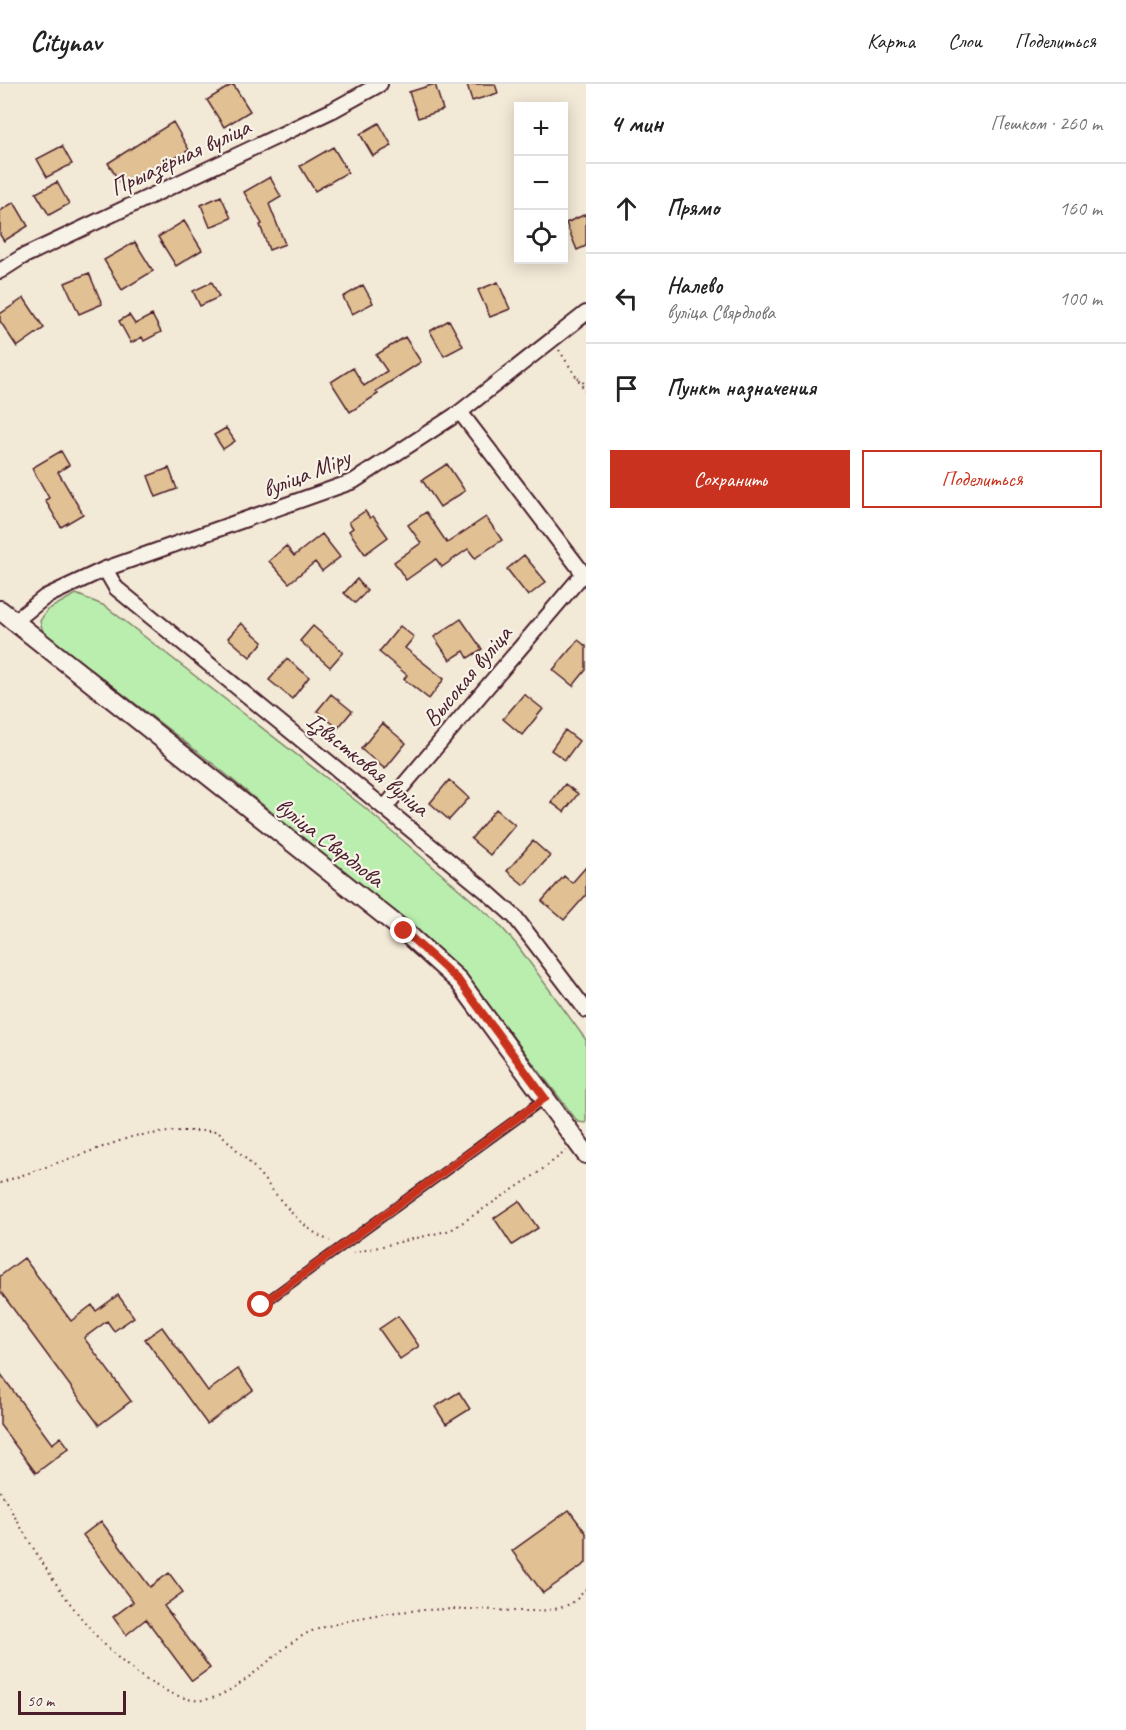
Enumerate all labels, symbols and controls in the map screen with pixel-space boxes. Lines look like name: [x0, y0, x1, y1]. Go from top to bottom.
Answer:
text: Citynav: [30, 24, 101, 59]
text: Карта: [867, 28, 915, 54]
text: Слои: [948, 28, 982, 54]
text: Поделиться: [1015, 28, 1096, 54]
map controls: [514, 102, 568, 264]
button: +: [514, 102, 568, 156]
text: 4 мин: [610, 107, 663, 140]
street label: Прыазёрная вуліца: [105, 111, 257, 204]
text: Пешком · 260 m: [990, 111, 1102, 136]
button: −: [514, 156, 568, 210]
icon: ahead: [610, 192, 643, 225]
text: Прямо: [667, 194, 719, 222]
text: 160 m: [1059, 196, 1102, 221]
button: locate: [514, 210, 568, 264]
text: Налево: [667, 272, 723, 300]
icon: left: [610, 282, 643, 315]
text: 100 m: [1059, 286, 1102, 311]
text: вуліца Свярдлова: [667, 300, 775, 325]
icon: arrive: [610, 372, 643, 405]
text: Пункт назначения: [667, 374, 816, 402]
street label: вуліца Міру: [258, 441, 356, 504]
button: Сохранить: [610, 450, 850, 508]
button: Поделиться: [862, 450, 1102, 508]
street label: Высокая вуліца: [416, 618, 519, 733]
street label: Ізвястковая вуліца: [300, 705, 437, 824]
street label: вуліца Свярдлова: [270, 790, 392, 895]
route end: [390, 917, 416, 943]
route start: [247, 1291, 273, 1317]
scale bar: [18, 1688, 126, 1716]
text: 50 m: [27, 1691, 54, 1711]

